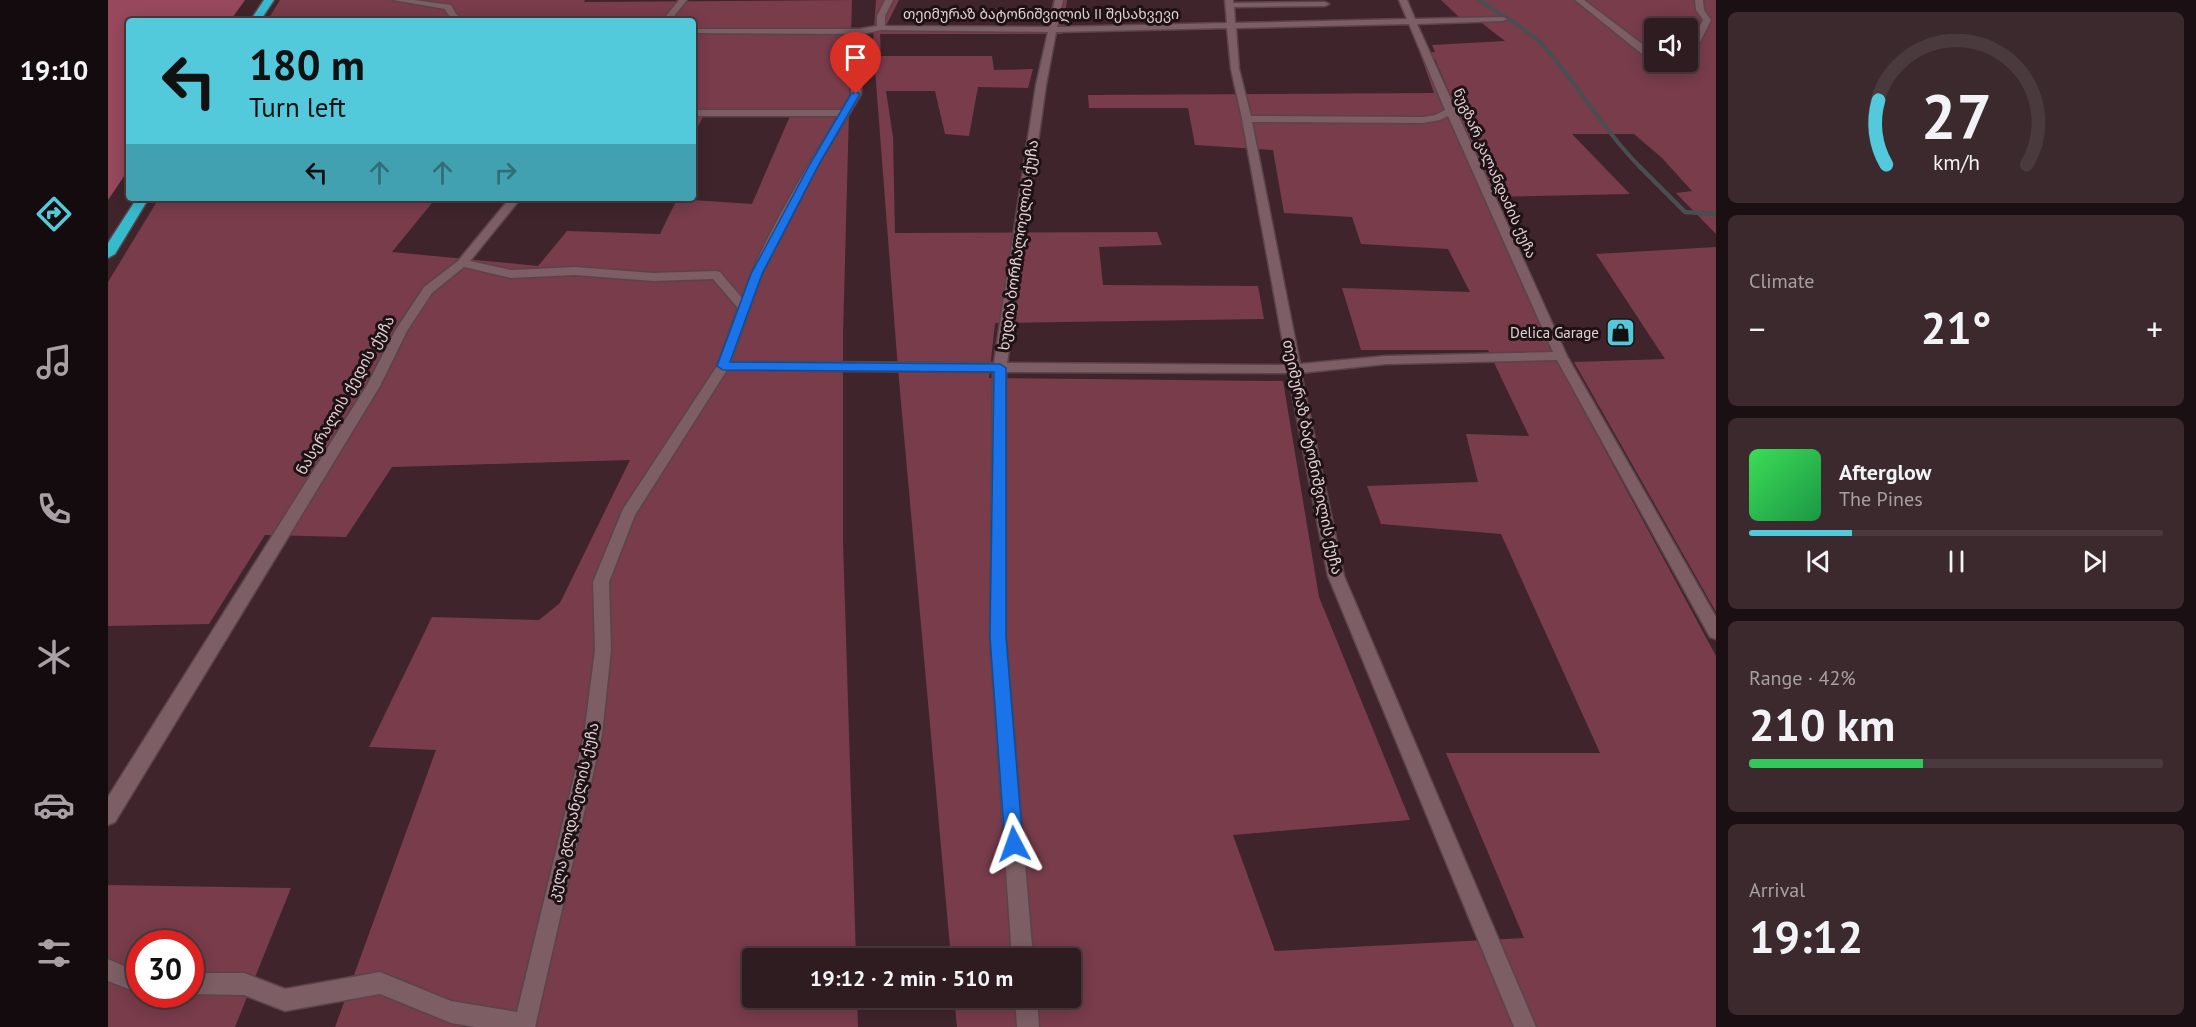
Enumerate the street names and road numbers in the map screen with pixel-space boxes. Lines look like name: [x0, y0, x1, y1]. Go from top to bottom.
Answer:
street label: თეიმურაზ ბატონიშვილის II შესახვევი: [903, 5, 1179, 23]
street label: ნუგზარ კალანდაძის ქუჩა: [1449, 85, 1541, 261]
street label: ხუდია ბორჩალოელის ქუჩა: [994, 138, 1042, 352]
street label: ნასერალის ქედის ქუჩა: [292, 312, 398, 478]
street label: თეიმურაზ ბატონიშვილის ქუჩა: [1279, 338, 1347, 576]
street label: კულა გლდანელის ქუჩა: [543, 721, 603, 903]

